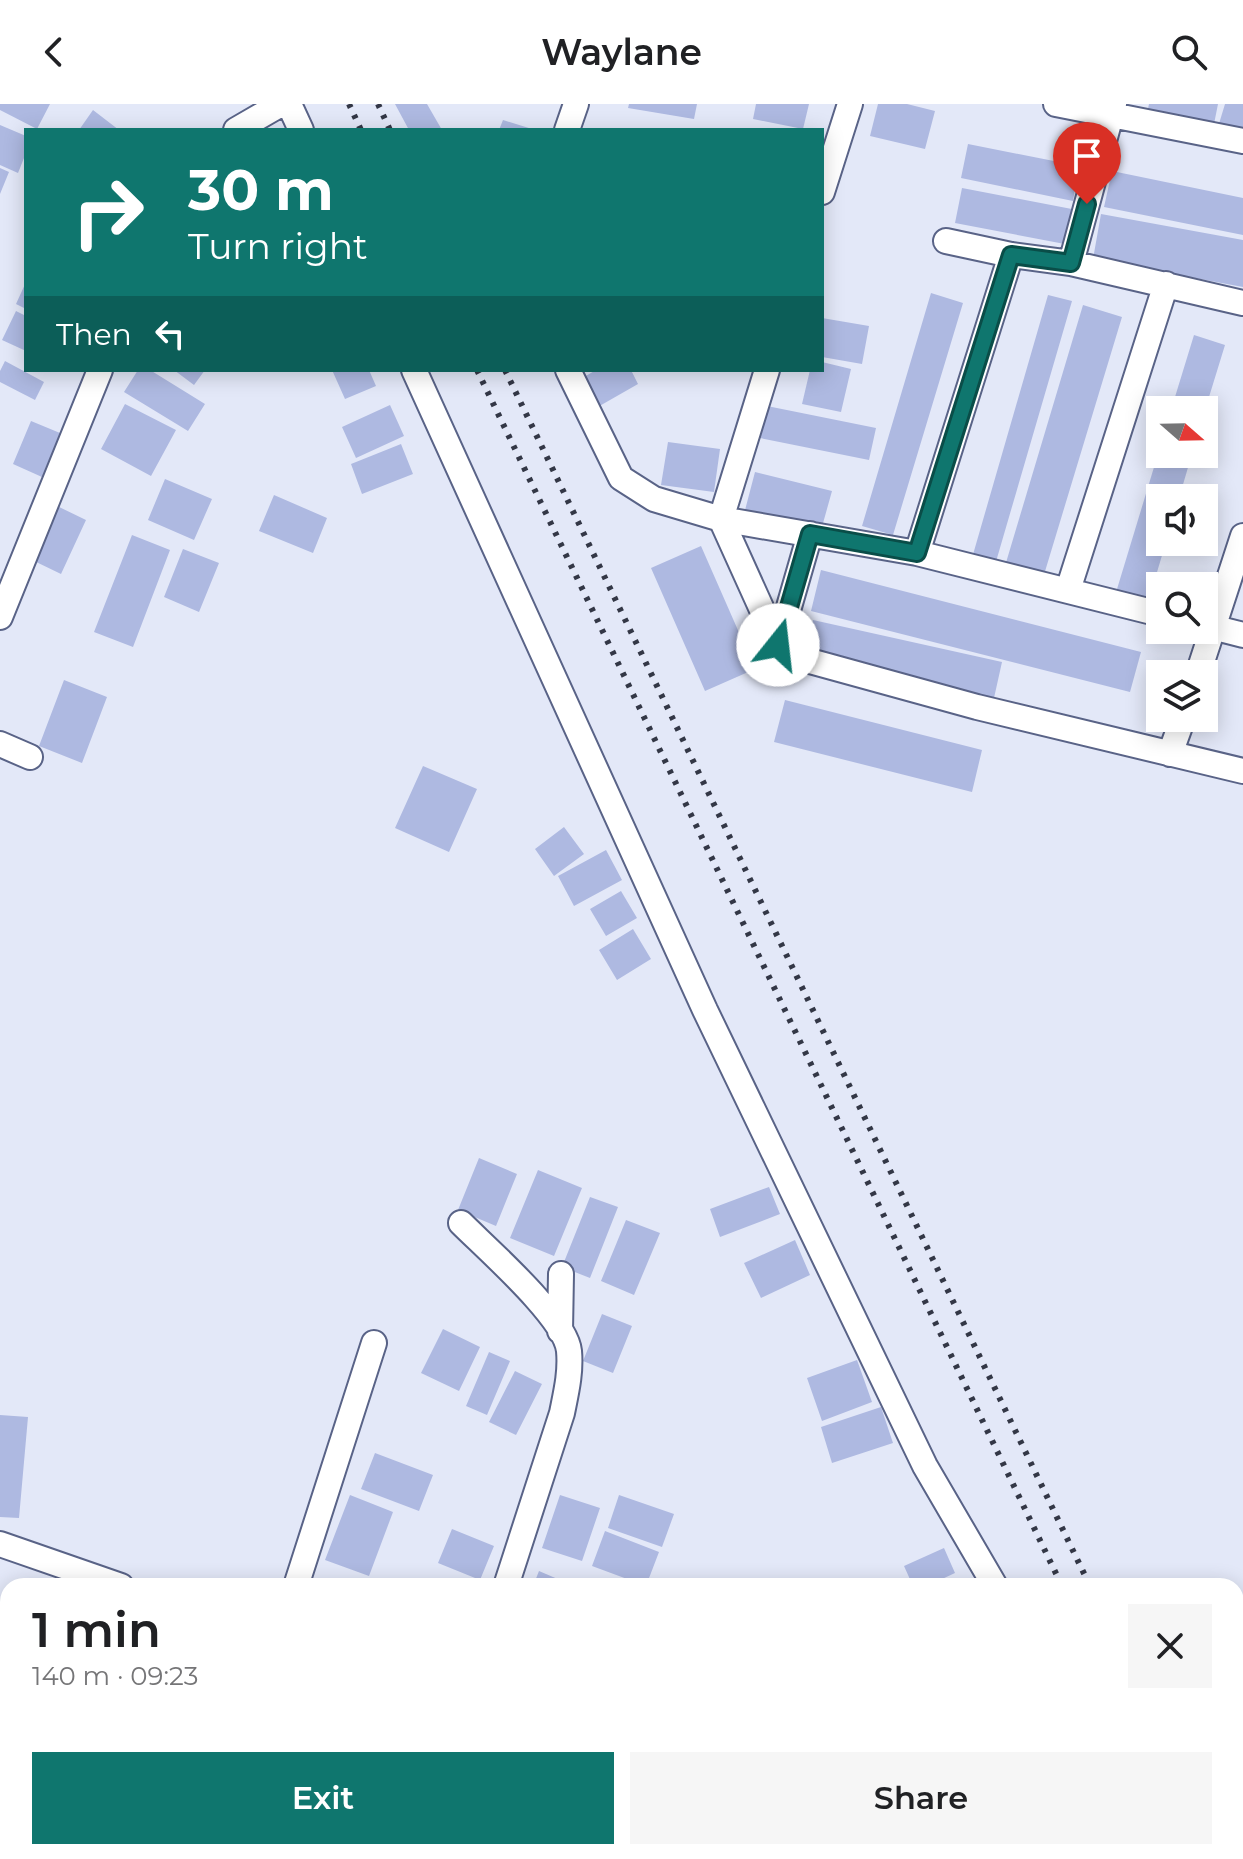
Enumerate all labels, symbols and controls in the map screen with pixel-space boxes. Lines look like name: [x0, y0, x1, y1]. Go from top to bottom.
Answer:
icon: back: [32, 30, 76, 74]
text: Waylane: [541, 30, 702, 74]
icon: search: [1167, 30, 1211, 74]
pin: [1053, 122, 1121, 204]
icon: arrive: [1065, 134, 1109, 178]
text: 30 m: [188, 156, 334, 224]
icon: right: [56, 160, 160, 264]
text: Turn right: [188, 224, 368, 268]
icon: left: [148, 312, 192, 356]
text: Then: [56, 316, 132, 353]
north arrow: [1146, 396, 1218, 468]
map controls: [1146, 396, 1218, 732]
button: sound: [1146, 484, 1218, 556]
button: search: [1146, 572, 1218, 644]
position arrow: [736, 603, 820, 687]
button: layers: [1146, 660, 1218, 732]
text: 1 min: [32, 1601, 161, 1659]
button: close: [1128, 1604, 1212, 1688]
text: 140 m · 09:23: [32, 1660, 198, 1692]
button: Exit: [32, 1752, 614, 1844]
button: Share: [630, 1752, 1212, 1844]

